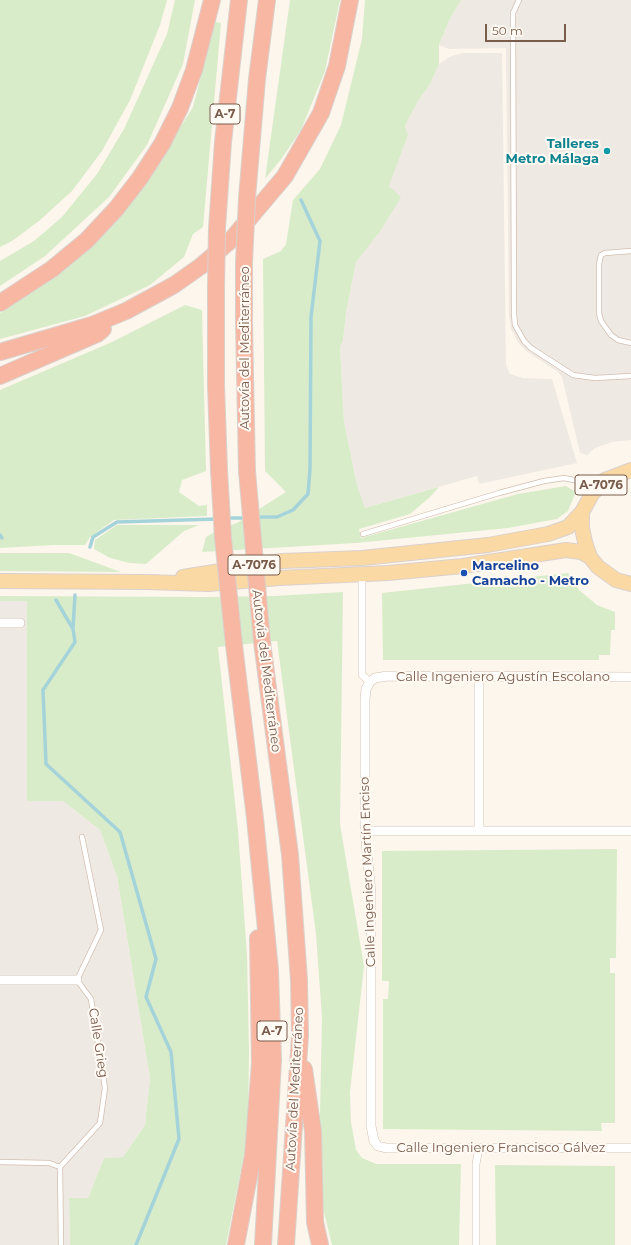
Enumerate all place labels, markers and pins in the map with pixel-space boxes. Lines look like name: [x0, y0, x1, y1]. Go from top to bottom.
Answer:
place label: Talleres Metro Málaga: [505, 136, 599, 167]
marker: Talleres Metro Málaga: [602, 146, 612, 156]
place label: Marcelino Camacho - Metro: [472, 558, 589, 589]
marker: Marcelino Camacho - Metro: [459, 568, 469, 578]

